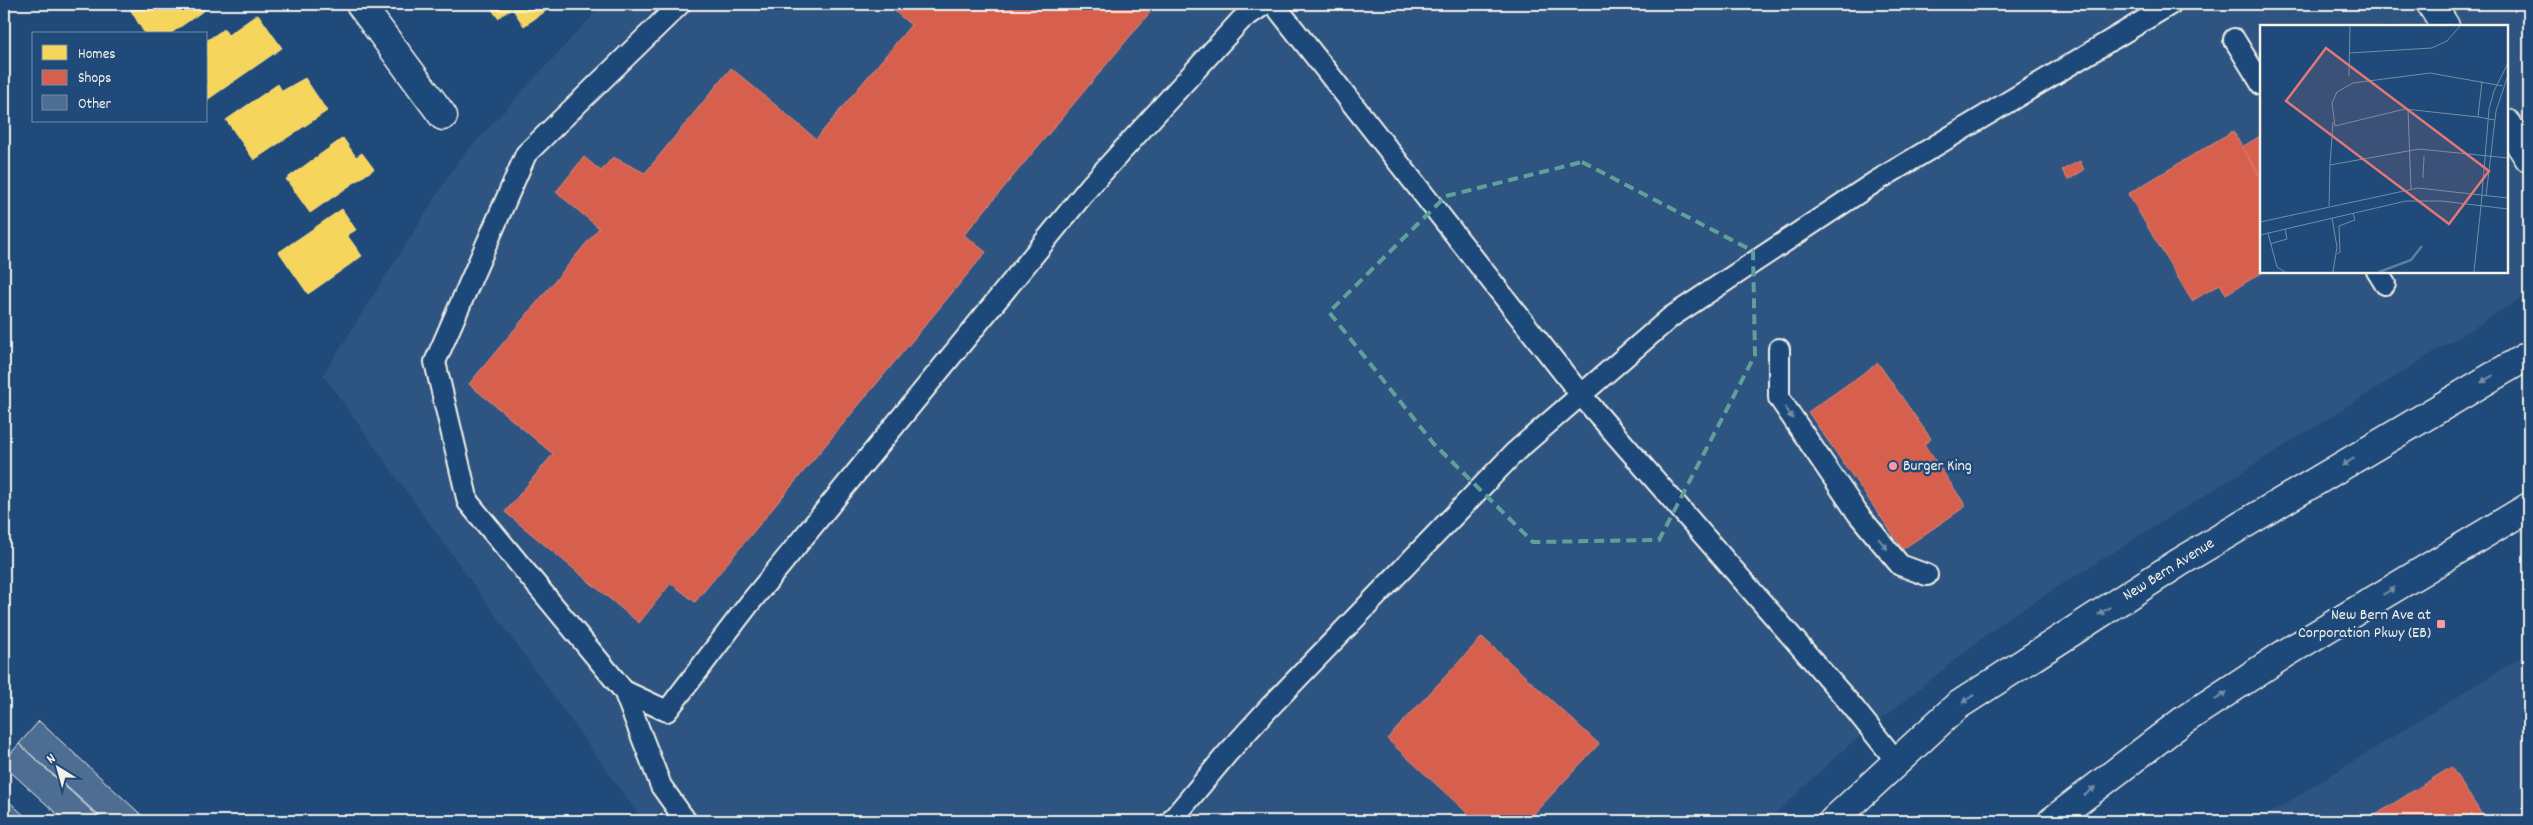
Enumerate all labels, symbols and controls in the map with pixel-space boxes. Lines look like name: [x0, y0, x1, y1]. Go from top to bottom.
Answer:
inset map: [2260, 25, 2508, 272]
legend: [32, 32, 208, 122]
text: Homes: [78, 44, 116, 66]
text: Shops: [78, 68, 111, 90]
text: Other: [78, 94, 112, 116]
one-way arrow: [2481, 375, 2494, 384]
one-way arrow: [1784, 406, 1794, 419]
place label: Burger King: [1903, 455, 1972, 478]
one-way arrow: [2341, 458, 2354, 467]
marker: Burger King: [1887, 460, 1899, 472]
street label: New Bern Avenue: [2119, 533, 2219, 607]
one-way arrow: [1878, 538, 1889, 551]
one-way arrow: [2382, 587, 2395, 596]
place label: New Bern Ave at Corporation Pkwy (EB): [2298, 604, 2431, 645]
one-way arrow: [2098, 606, 2111, 616]
marker: New Bern Ave at Corporation Pkwy (EB): [2435, 618, 2447, 630]
one-way arrow: [2215, 691, 2228, 700]
one-way arrow: [1961, 694, 1975, 704]
north arrow: [32, 742, 82, 792]
text: N: [43, 749, 60, 769]
one-way arrow: [2083, 786, 2097, 796]

